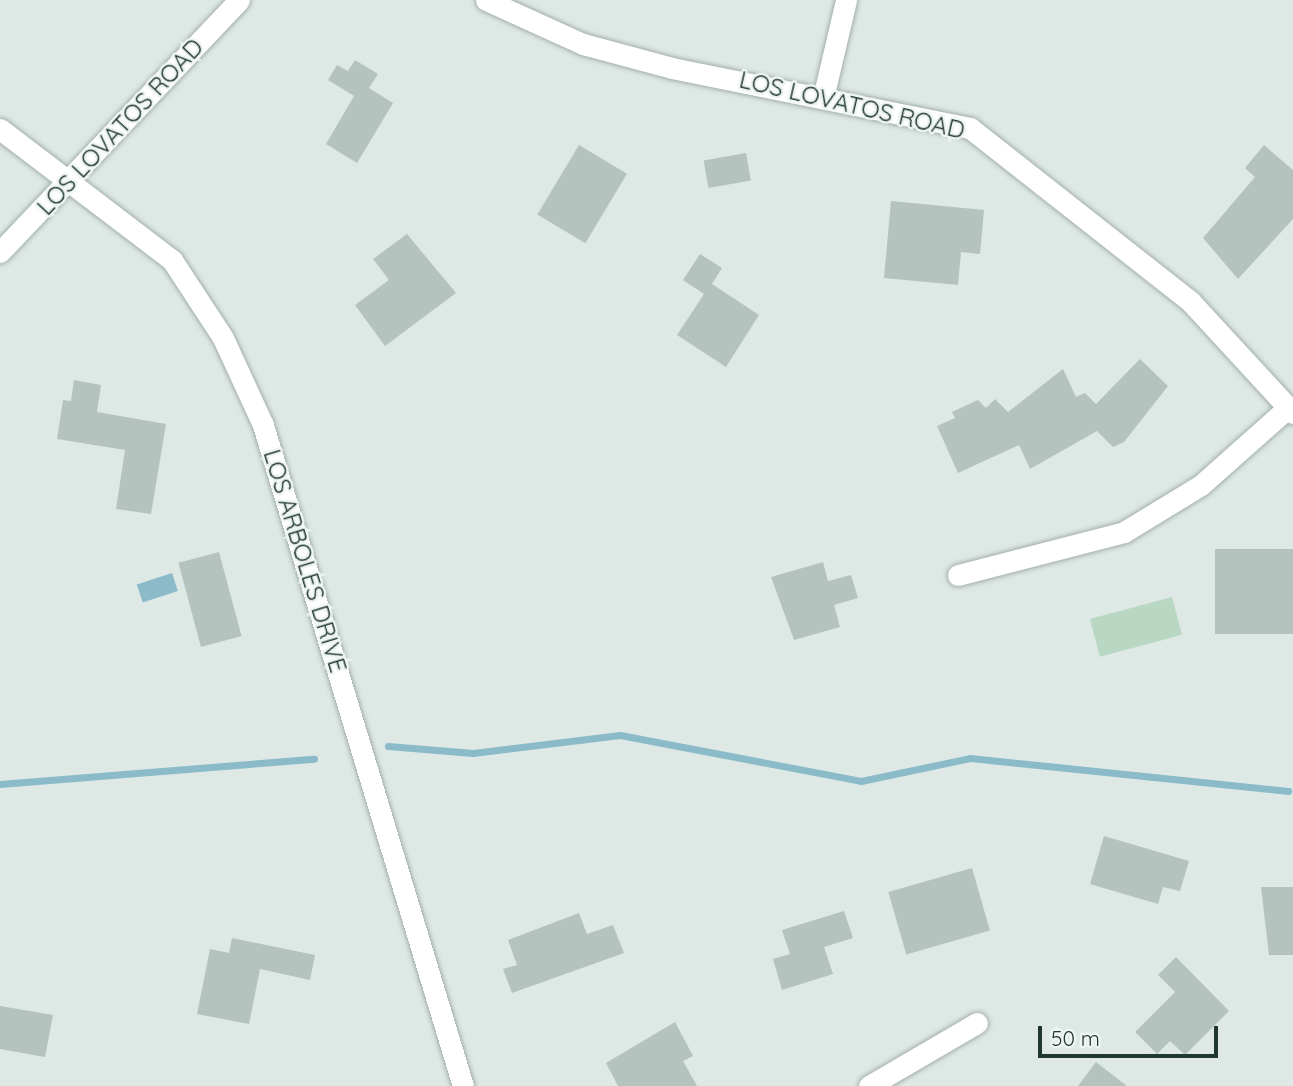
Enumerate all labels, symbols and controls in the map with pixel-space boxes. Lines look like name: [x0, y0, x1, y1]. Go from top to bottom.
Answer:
street label: LOS LOVATOS ROAD: [31, 33, 209, 221]
street label: LOS LOVATOS ROAD: [737, 65, 967, 145]
street label: LOS ARBOLES DRIVE: [257, 446, 353, 676]
scale bar: [1041, 1012, 1221, 1056]
text: 50 m: [1051, 1025, 1100, 1051]

